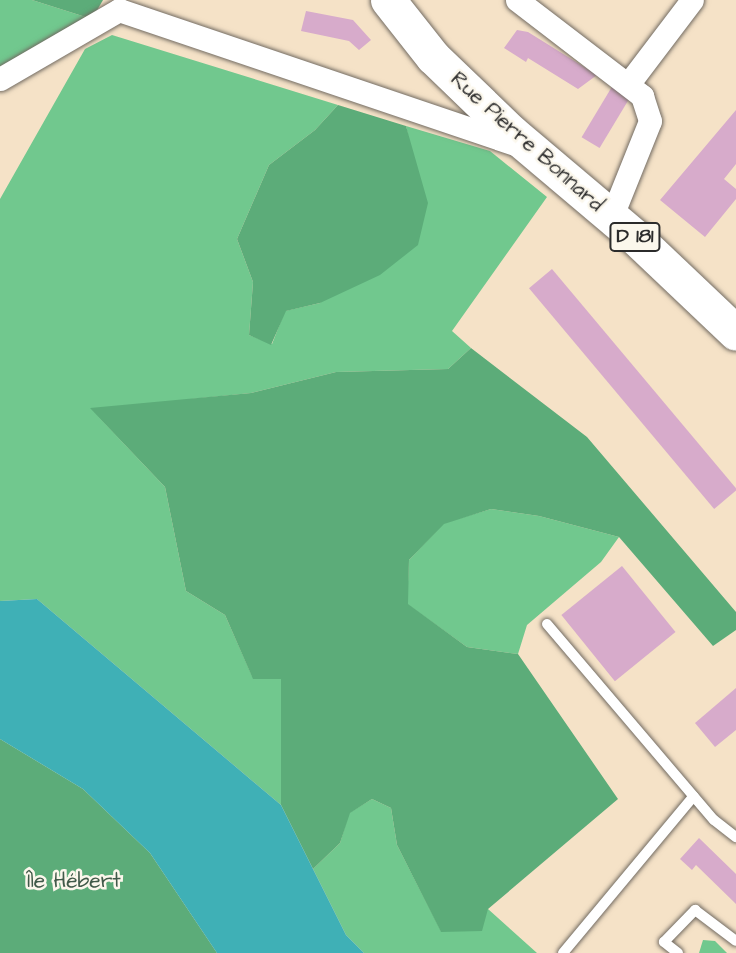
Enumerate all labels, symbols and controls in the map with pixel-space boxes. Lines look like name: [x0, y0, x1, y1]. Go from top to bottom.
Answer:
street label: Rue Pierre Bonnard: [445, 67, 609, 217]
road number: D 181: [609, 221, 661, 252]
park label: Île Hébert: [27, 868, 121, 894]

